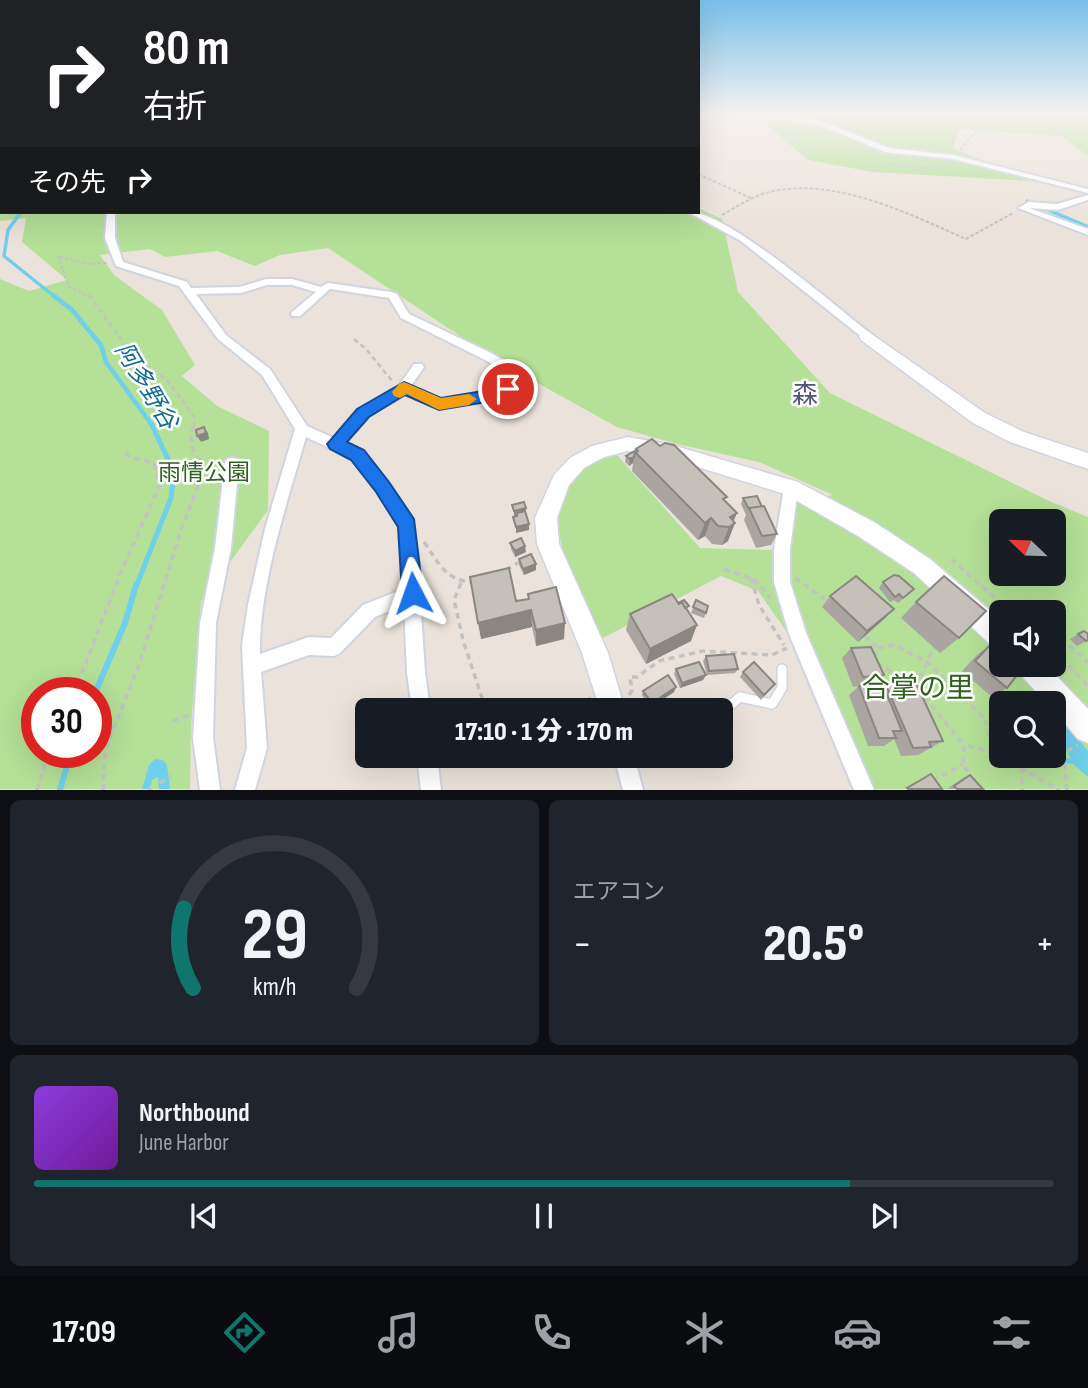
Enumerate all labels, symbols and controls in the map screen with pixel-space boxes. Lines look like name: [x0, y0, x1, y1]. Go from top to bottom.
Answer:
text: 80 m: [143, 20, 230, 79]
icon: right: [28, 28, 119, 119]
text: 右折: [143, 88, 207, 127]
icon: right: [120, 161, 158, 199]
text: その先: [28, 168, 106, 199]
water label: 阿多野谷: [109, 337, 184, 436]
pin: [478, 359, 538, 419]
icon: arrive: [489, 370, 527, 408]
district label: 森: [792, 380, 818, 411]
park label: 雨情公園: [158, 459, 250, 487]
north arrow: [989, 509, 1066, 586]
map controls: [989, 509, 1066, 768]
position arrow: [376, 556, 450, 630]
button: sound: [989, 600, 1066, 677]
park label: 合掌の里: [862, 672, 974, 705]
speed limit sign: 30: [21, 677, 112, 768]
button: search: [989, 691, 1066, 768]
text: 17:10 · 1 分 · 170 m: [455, 717, 633, 748]
text: エアコン: [573, 878, 665, 906]
text: 29: [241, 893, 308, 981]
text: 20.5°: [763, 913, 864, 976]
text: −: [573, 922, 592, 967]
text: +: [1035, 922, 1054, 967]
text: km/h: [253, 972, 296, 1003]
text: Northbound: [139, 1098, 250, 1129]
text: June Harbor: [139, 1129, 229, 1157]
icon: previous: [185, 1197, 223, 1235]
icon: pause: [525, 1197, 563, 1235]
icon: next: [865, 1197, 903, 1235]
icon: directions: [220, 1308, 269, 1357]
icon: music: [374, 1308, 423, 1357]
icon: phone: [527, 1308, 576, 1357]
icon: climate: [680, 1308, 729, 1357]
icon: car: [833, 1308, 882, 1357]
icon: filters: [987, 1308, 1036, 1357]
text: 17:09: [52, 1313, 116, 1352]

